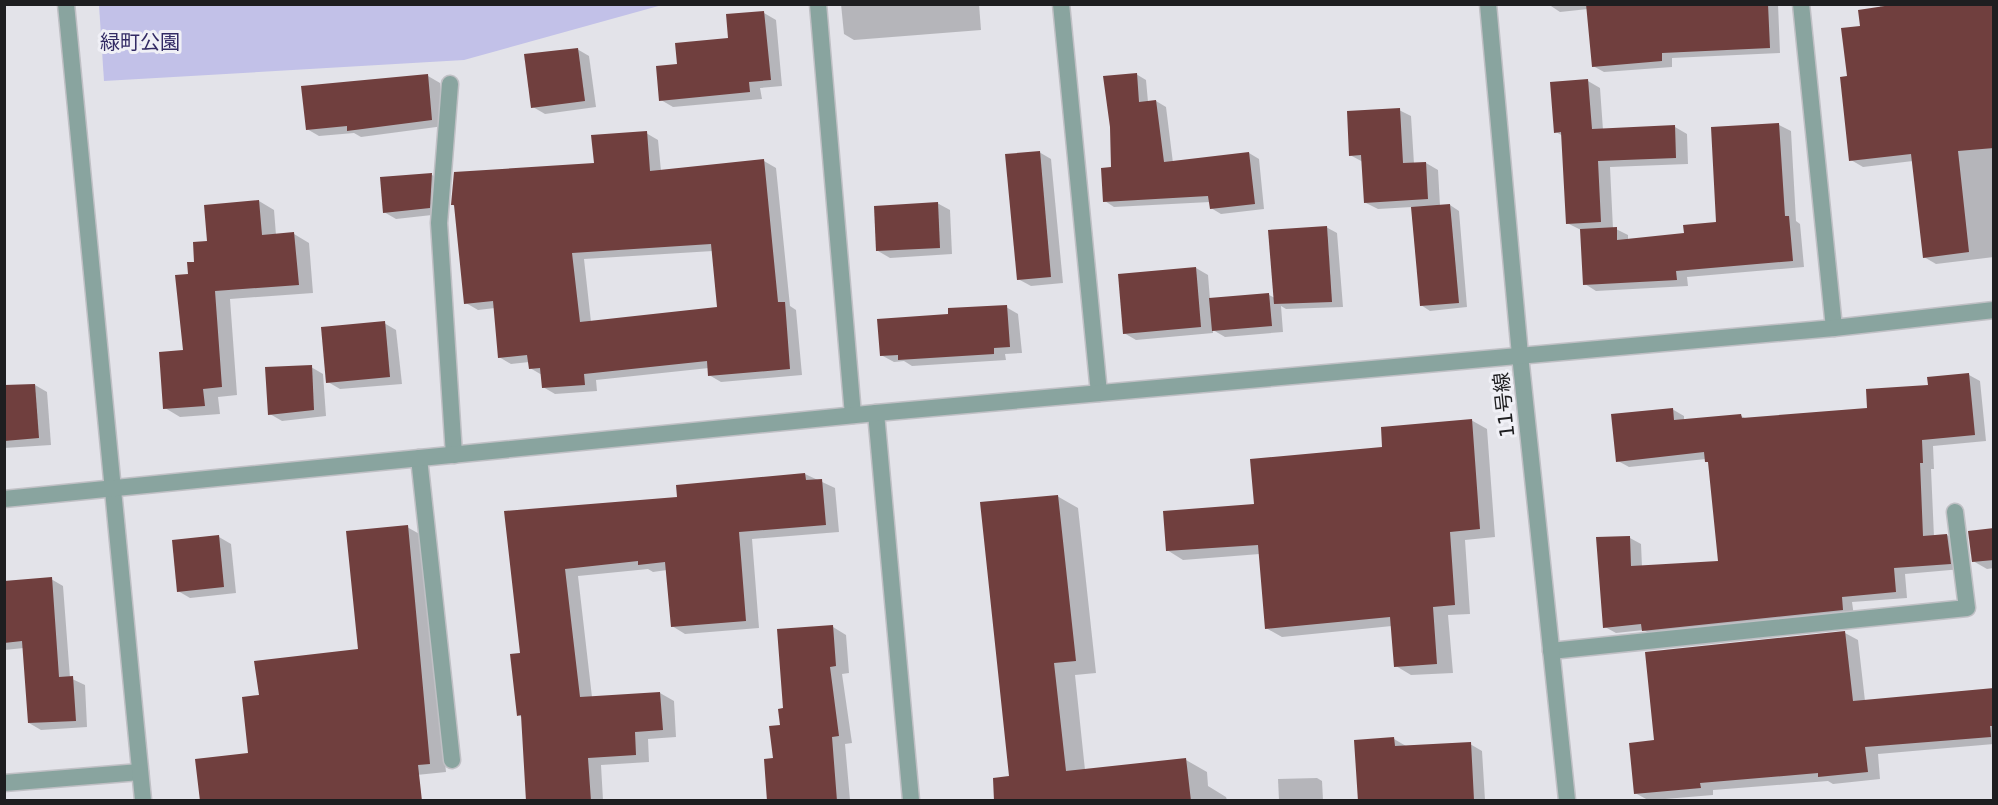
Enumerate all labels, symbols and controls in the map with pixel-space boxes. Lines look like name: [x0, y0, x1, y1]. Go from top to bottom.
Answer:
park label: 緑町公園: [100, 30, 180, 54]
street label: 11号線: [1489, 371, 1519, 439]

